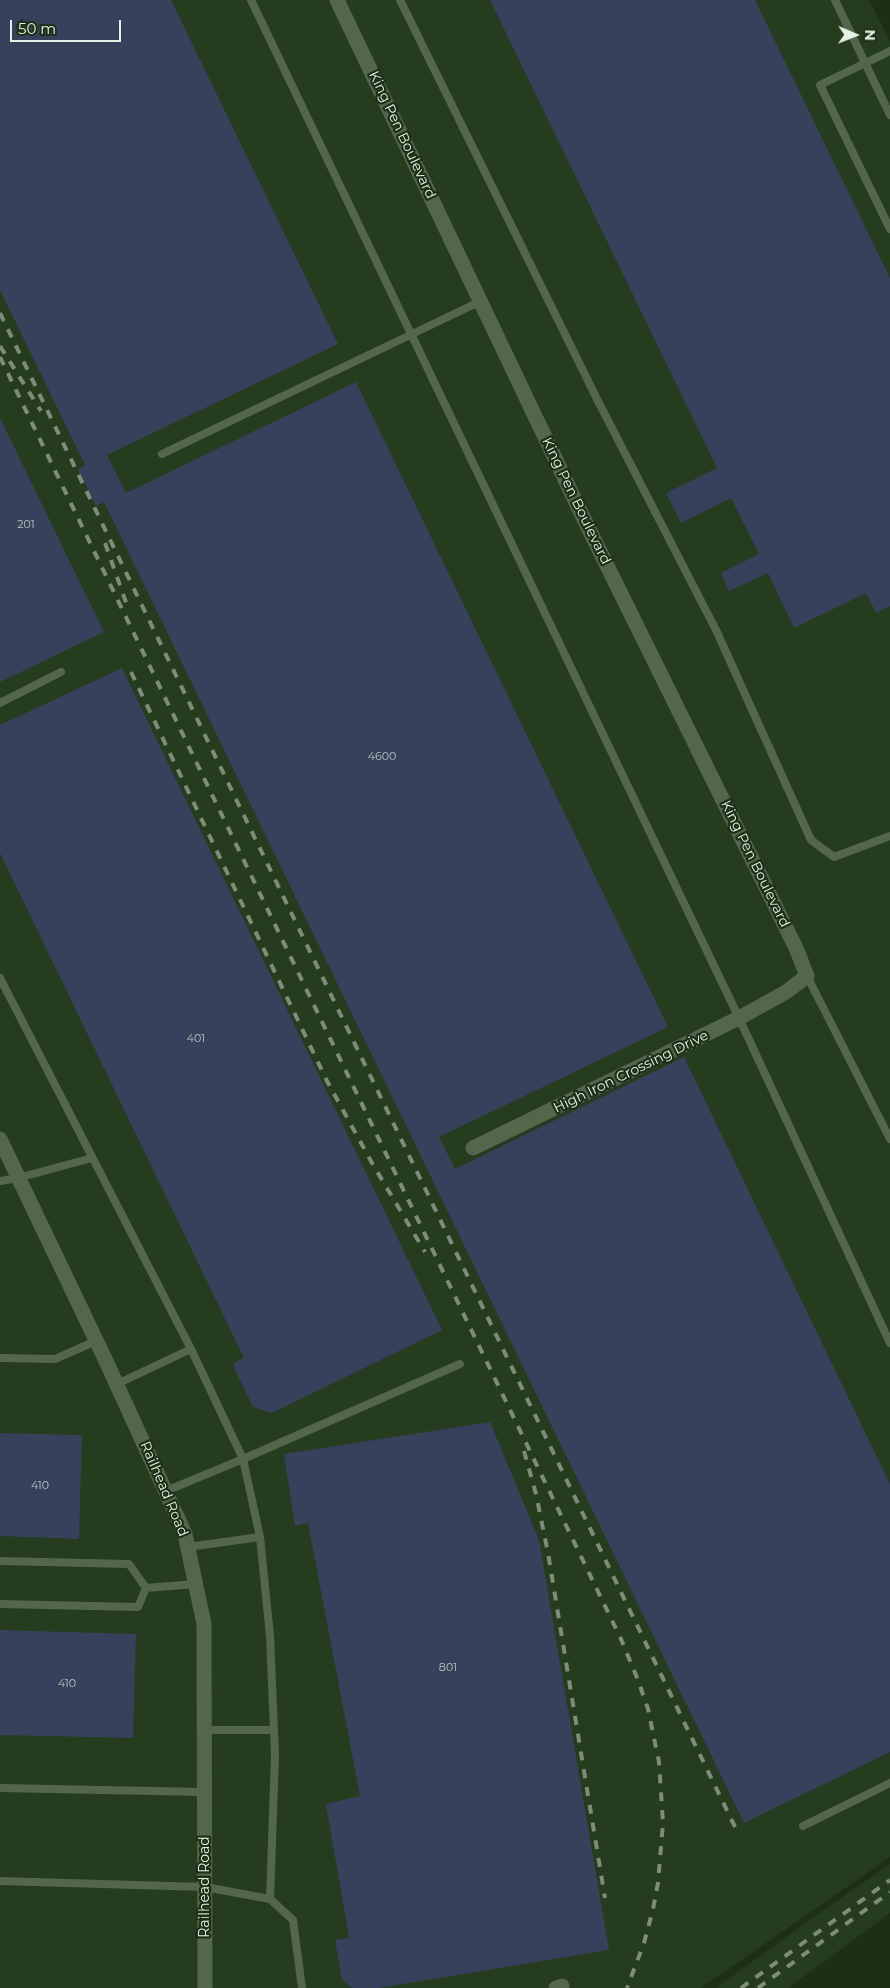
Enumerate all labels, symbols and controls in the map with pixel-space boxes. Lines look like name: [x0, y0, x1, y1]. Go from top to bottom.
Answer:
scale bar: [12, 10, 124, 42]
north arrow: [830, 10, 880, 60]
text: 50 m: [18, 19, 56, 38]
text: N: [861, 29, 879, 41]
street label: King Pen Boulevard: [365, 68, 439, 202]
street label: King Pen Boulevard: [538, 435, 614, 567]
house number: 201: [17, 518, 35, 532]
house number: 4600: [368, 750, 396, 764]
street label: King Pen Boulevard: [717, 798, 793, 930]
street label: High Iron Crossing Drive: [551, 1027, 711, 1117]
house number: 401: [187, 1032, 205, 1046]
street label: Railhead Road: [136, 1439, 192, 1539]
house number: 410: [31, 1479, 49, 1493]
house number: 801: [439, 1661, 457, 1675]
house number: 410: [58, 1677, 76, 1691]
street label: Railhead Road: [197, 1836, 213, 1938]

